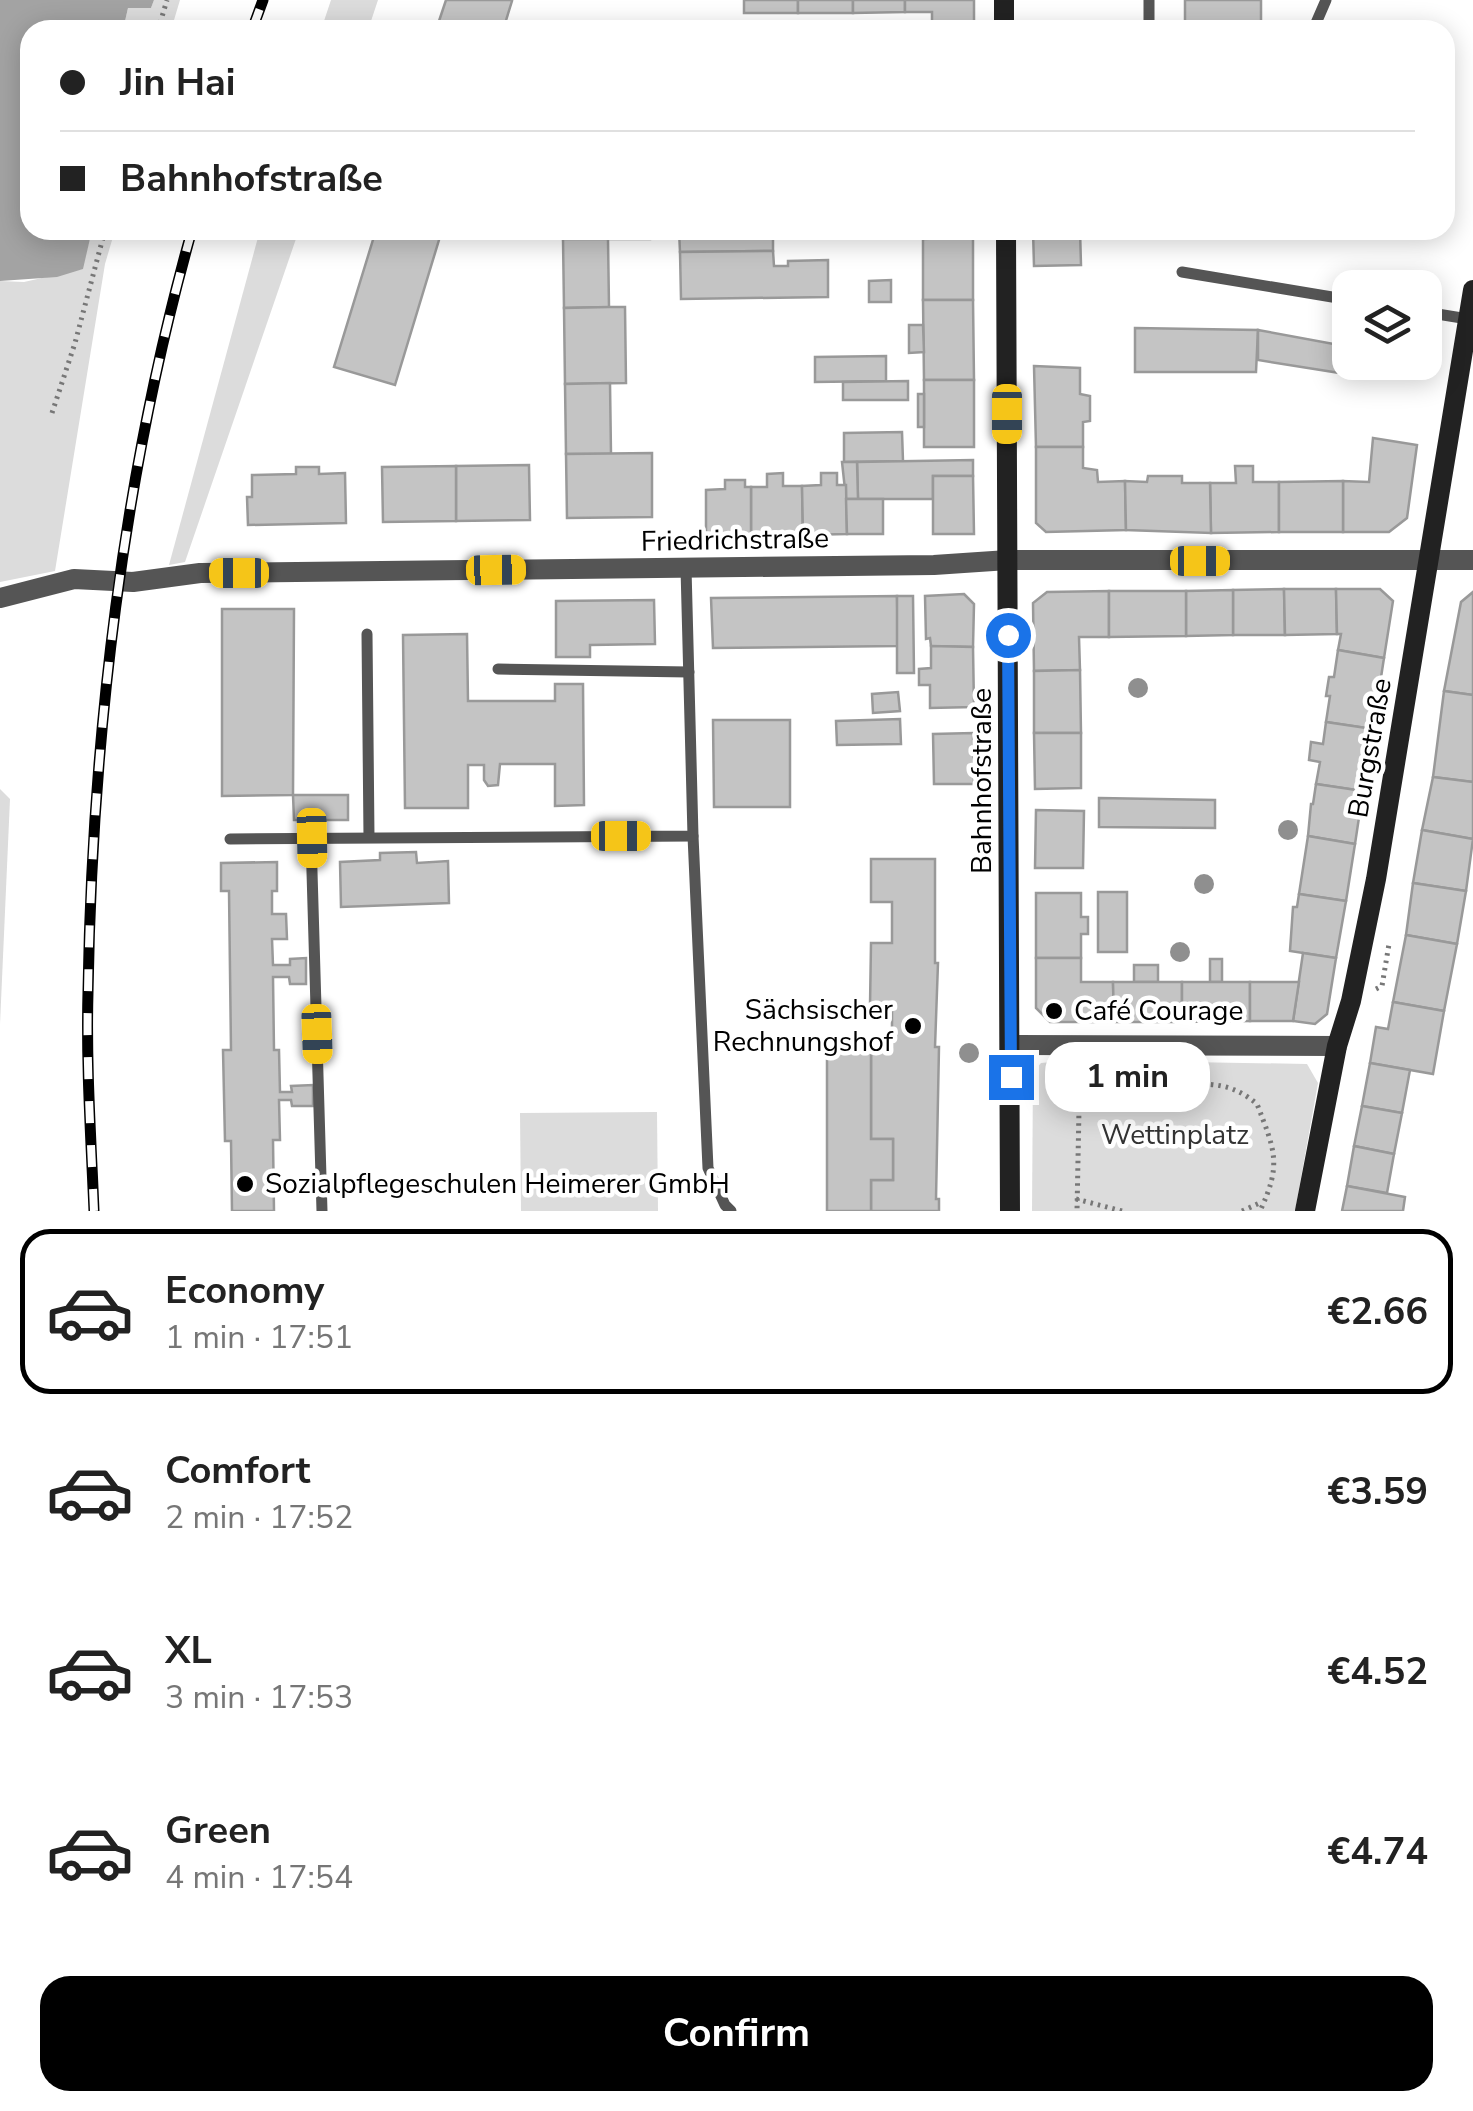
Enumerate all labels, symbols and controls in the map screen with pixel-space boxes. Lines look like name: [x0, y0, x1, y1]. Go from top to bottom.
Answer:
text: Jin Hai: [120, 57, 236, 108]
text: Bahnhofstraße: [120, 153, 383, 204]
map controls: [1332, 270, 1442, 380]
button: layers: [1332, 270, 1442, 380]
car: [992, 384, 1022, 444]
street label: Friedrichstraße: [641, 519, 829, 561]
car: [1170, 546, 1230, 576]
car: [466, 554, 526, 586]
car: [209, 558, 269, 588]
route start: [986, 613, 1031, 658]
street label: Burgstraße: [1339, 675, 1401, 821]
street label: Bahnhofstraße: [963, 688, 1001, 874]
car: [296, 808, 328, 868]
car: [591, 821, 651, 851]
place label: Sächsischer Rechnungshof: [713, 991, 894, 1061]
place label: Café Courage: [1074, 992, 1243, 1030]
marker: Café Courage: [1043, 1000, 1065, 1022]
car: [301, 1003, 333, 1065]
marker: Sächsischer Rechnungshof: [902, 1015, 924, 1037]
callout: 1 min: [1046, 1042, 1211, 1112]
route end: [989, 1055, 1034, 1100]
text: 1 min: [1086, 1055, 1169, 1098]
park label: Wettinplatz: [1101, 1116, 1249, 1154]
place label: Sozialpflegeschulen Heimerer GmbH: [265, 1165, 730, 1203]
marker: Sozialpflegeschulen Heimerer GmbH: [234, 1173, 256, 1195]
text: Economy: [165, 1265, 324, 1316]
icon: car: [45, 1267, 135, 1357]
text: €2.66: [1327, 1286, 1428, 1337]
text: 1 min · 17:51: [165, 1316, 353, 1359]
text: Comfort: [165, 1445, 310, 1496]
icon: car: [45, 1447, 135, 1537]
text: €3.59: [1327, 1466, 1428, 1517]
text: 2 min · 17:52: [165, 1496, 353, 1539]
text: XL: [165, 1625, 212, 1676]
icon: car: [45, 1627, 135, 1717]
text: €4.52: [1327, 1646, 1428, 1697]
text: 3 min · 17:53: [165, 1676, 353, 1719]
text: Green: [165, 1805, 271, 1856]
icon: car: [45, 1807, 135, 1897]
text: €4.74: [1327, 1826, 1428, 1877]
text: 4 min · 17:54: [165, 1856, 353, 1899]
button: Confirm: [40, 1976, 1433, 2091]

